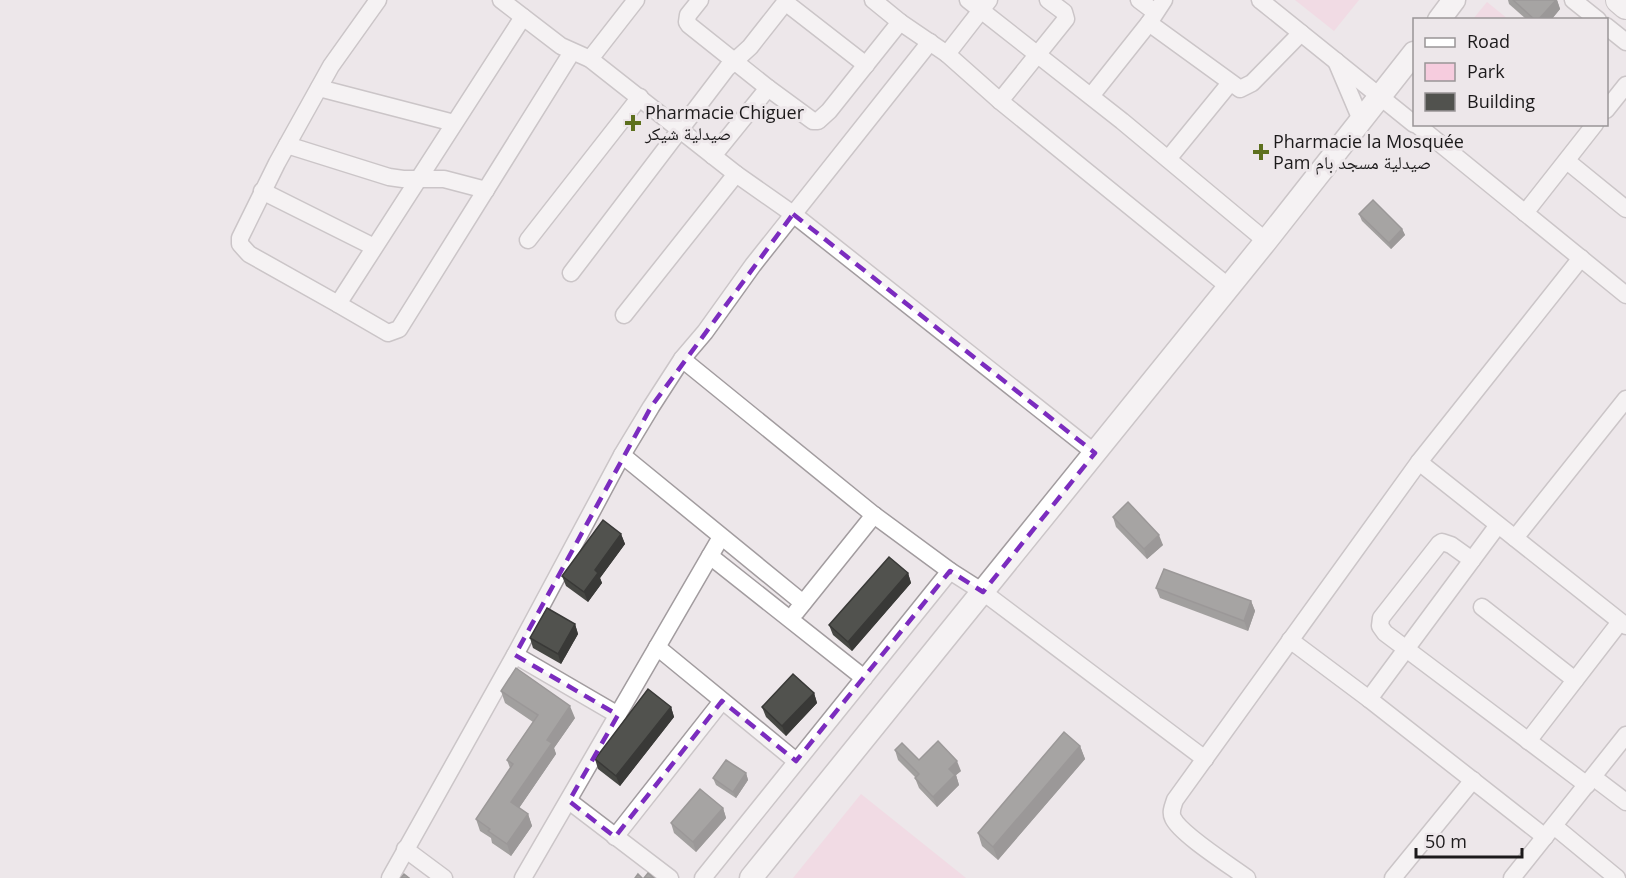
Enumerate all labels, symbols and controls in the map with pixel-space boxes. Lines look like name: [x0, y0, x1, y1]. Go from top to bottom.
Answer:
legend: [1413, 18, 1608, 126]
text: Road: [1467, 29, 1510, 53]
text: Park: [1467, 59, 1505, 83]
text: Building: [1467, 89, 1535, 113]
place label: Pharmacie Chiguer صيدلية شيكر: [644, 100, 805, 145]
marker: Pharmacie Chiguer صيدلية شيكر: [626, 116, 640, 130]
place label: Pharmacie la Mosquée Pam صيدلية مسجد بام: [1273, 129, 1464, 175]
marker: Pharmacie la Mosquée Pam صيدلية مسجد بام: [1254, 145, 1268, 159]
scale bar: [1416, 821, 1522, 859]
text: 50 m: [1425, 829, 1467, 853]

